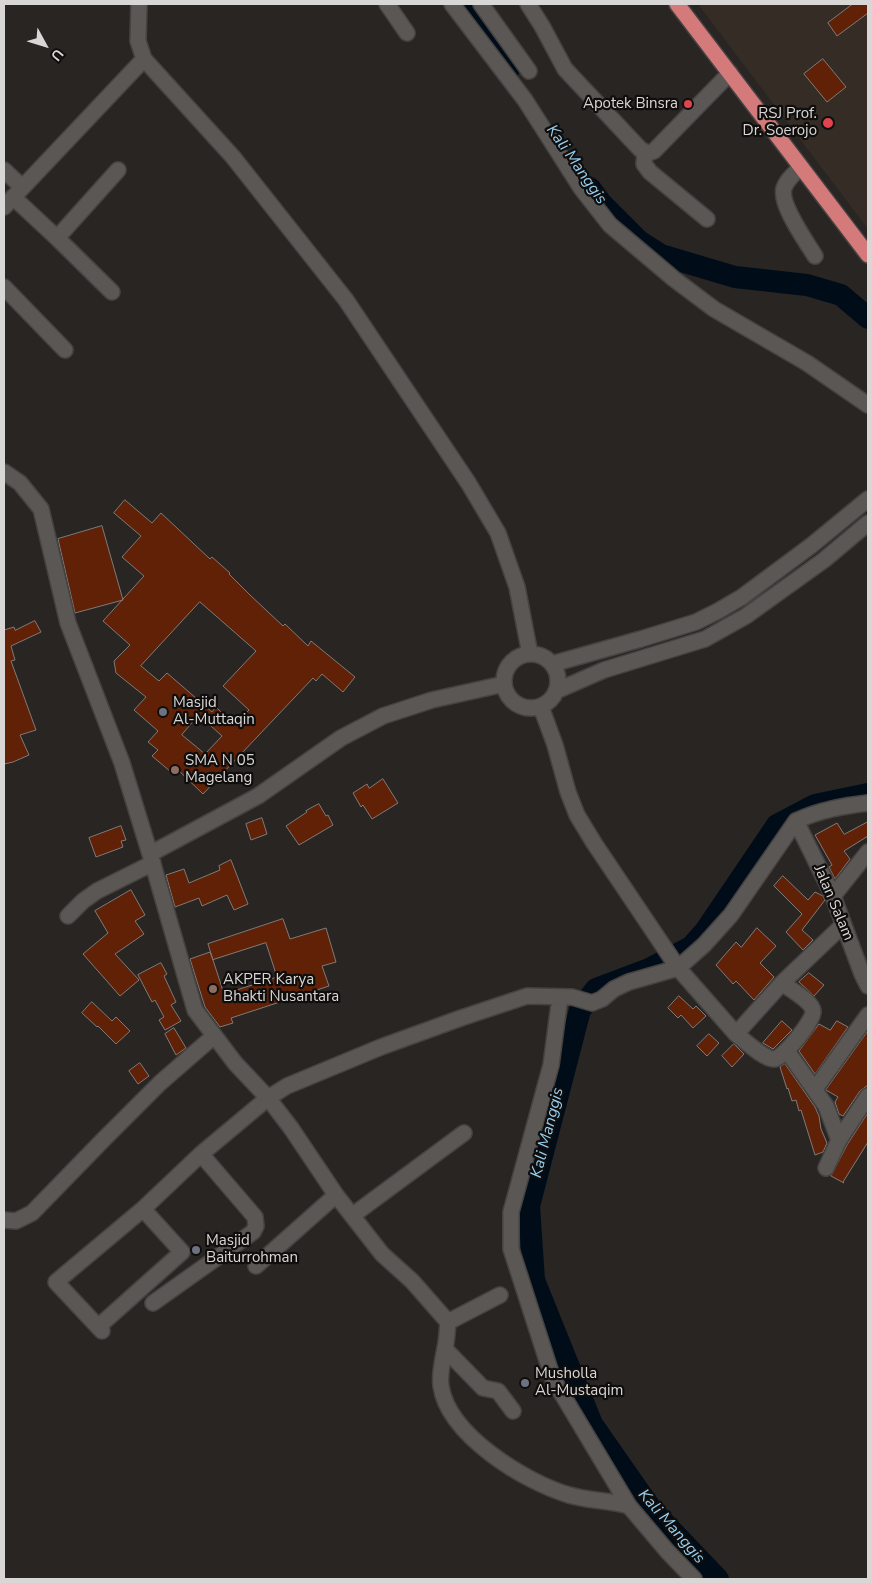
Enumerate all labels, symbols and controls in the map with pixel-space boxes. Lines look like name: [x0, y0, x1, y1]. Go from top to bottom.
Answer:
north arrow: [20, 20, 70, 70]
text: U: [46, 45, 68, 65]
place label: Apotek Binsra: [583, 95, 678, 113]
marker: Apotek Binsra: [682, 98, 694, 110]
place label: RSJ Prof. Dr. Soerojo: [743, 105, 817, 140]
marker: RSJ Prof. Dr. Soerojo: [821, 116, 835, 130]
water label: Kali Manggis: [542, 122, 610, 208]
place label: Masjid Al-Muttaqin: [173, 694, 255, 729]
marker: Masjid Al-Muttaqin: [157, 706, 169, 718]
place label: SMA N 05 Magelang: [185, 752, 255, 787]
marker: SMA N 05 Magelang: [169, 764, 181, 776]
street label: Jalan Salam: [809, 863, 857, 943]
place label: AKPER Karya Bhakti Nusantara: [223, 971, 339, 1006]
marker: AKPER Karya Bhakti Nusantara: [207, 983, 219, 995]
water label: Kali Manggis: [528, 1086, 568, 1180]
place label: Masjid Baiturrohman: [206, 1232, 298, 1267]
marker: Masjid Baiturrohman: [190, 1244, 202, 1256]
place label: Musholla Al-Mustaqim: [535, 1365, 623, 1400]
marker: Musholla Al-Mustaqim: [519, 1377, 531, 1389]
water label: Kali Manggis: [633, 1486, 709, 1568]

